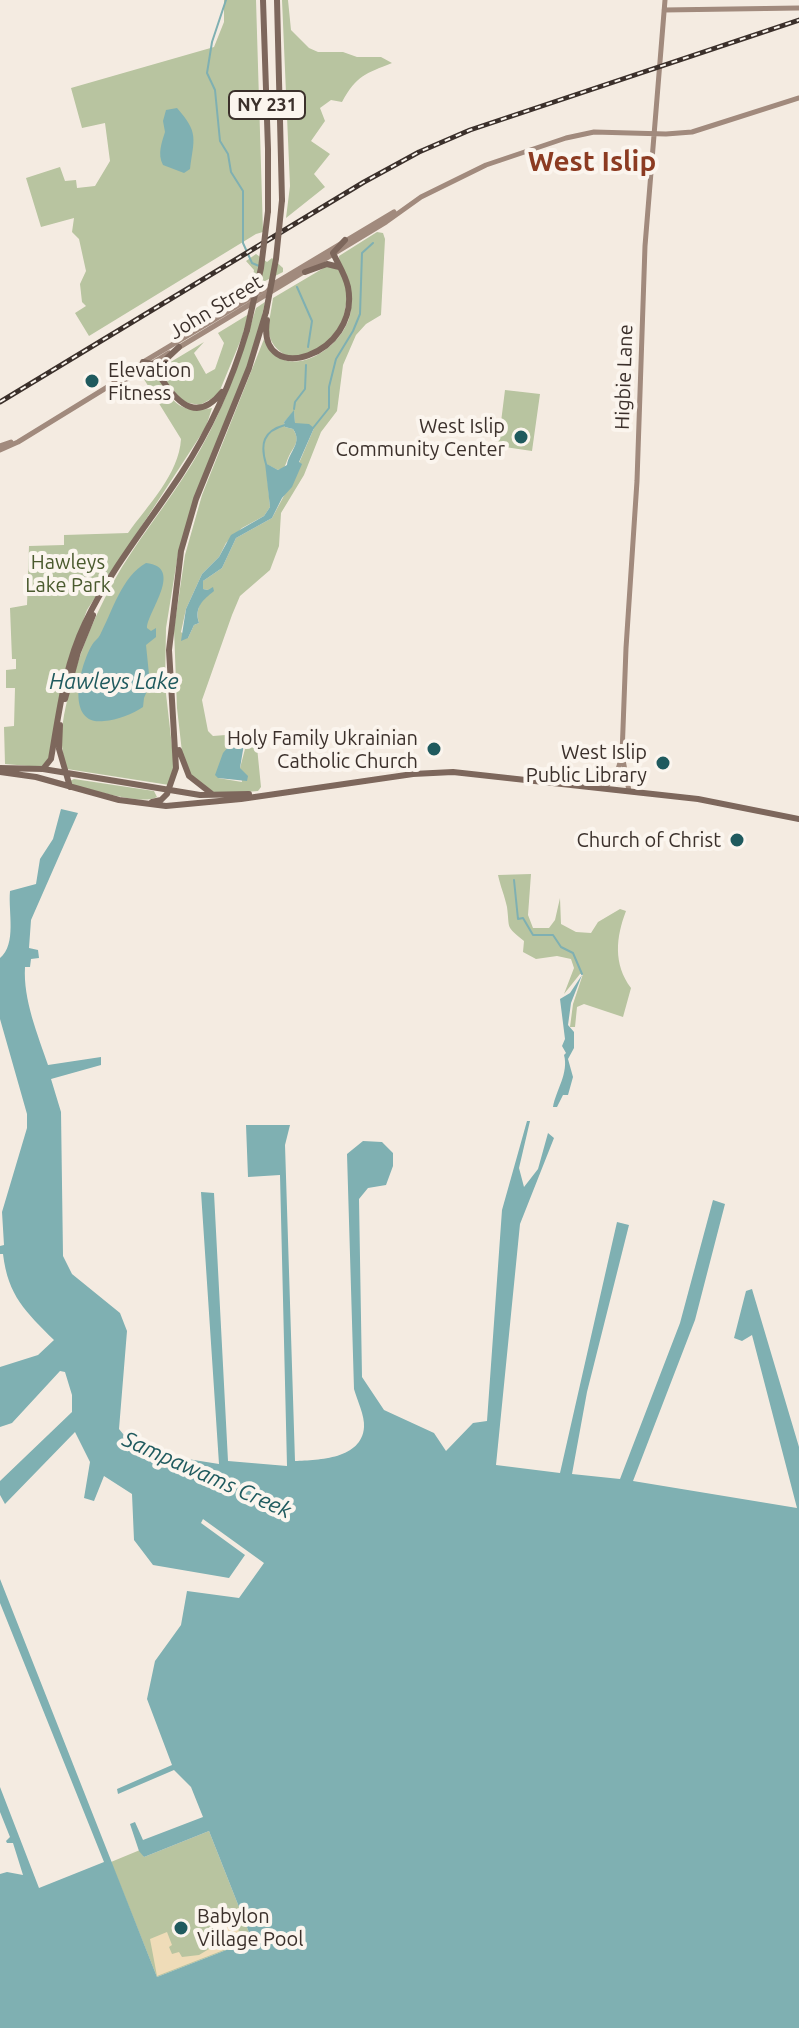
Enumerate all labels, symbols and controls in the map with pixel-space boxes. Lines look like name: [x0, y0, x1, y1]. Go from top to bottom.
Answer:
road number: NY 231: [229, 91, 305, 119]
district label: West Islip: [528, 145, 656, 179]
street label: John Street: [165, 270, 267, 344]
street label: Higbie Lane: [610, 324, 638, 430]
place label: Elevation Fitness: [108, 358, 191, 405]
marker: Elevation Fitness: [83, 372, 101, 390]
place label: West Islip Community Center: [336, 414, 505, 461]
marker: West Islip Community Center: [512, 428, 530, 446]
park label: Hawleys Lake Park: [25, 550, 111, 597]
water label: Hawleys Lake: [49, 669, 179, 695]
place label: Holy Family Ukrainian Catholic Church: [227, 726, 418, 773]
marker: Holy Family Ukrainian Catholic Church: [425, 740, 443, 758]
place label: West Islip Public Library: [526, 740, 647, 787]
marker: West Islip Public Library: [654, 754, 672, 772]
place label: Church of Christ: [576, 828, 721, 852]
marker: Church of Christ: [728, 831, 746, 849]
water label: Sampawams Creek: [118, 1426, 296, 1524]
place label: Babylon Village Pool: [197, 1904, 303, 1951]
marker: Babylon Village Pool: [172, 1919, 190, 1937]

